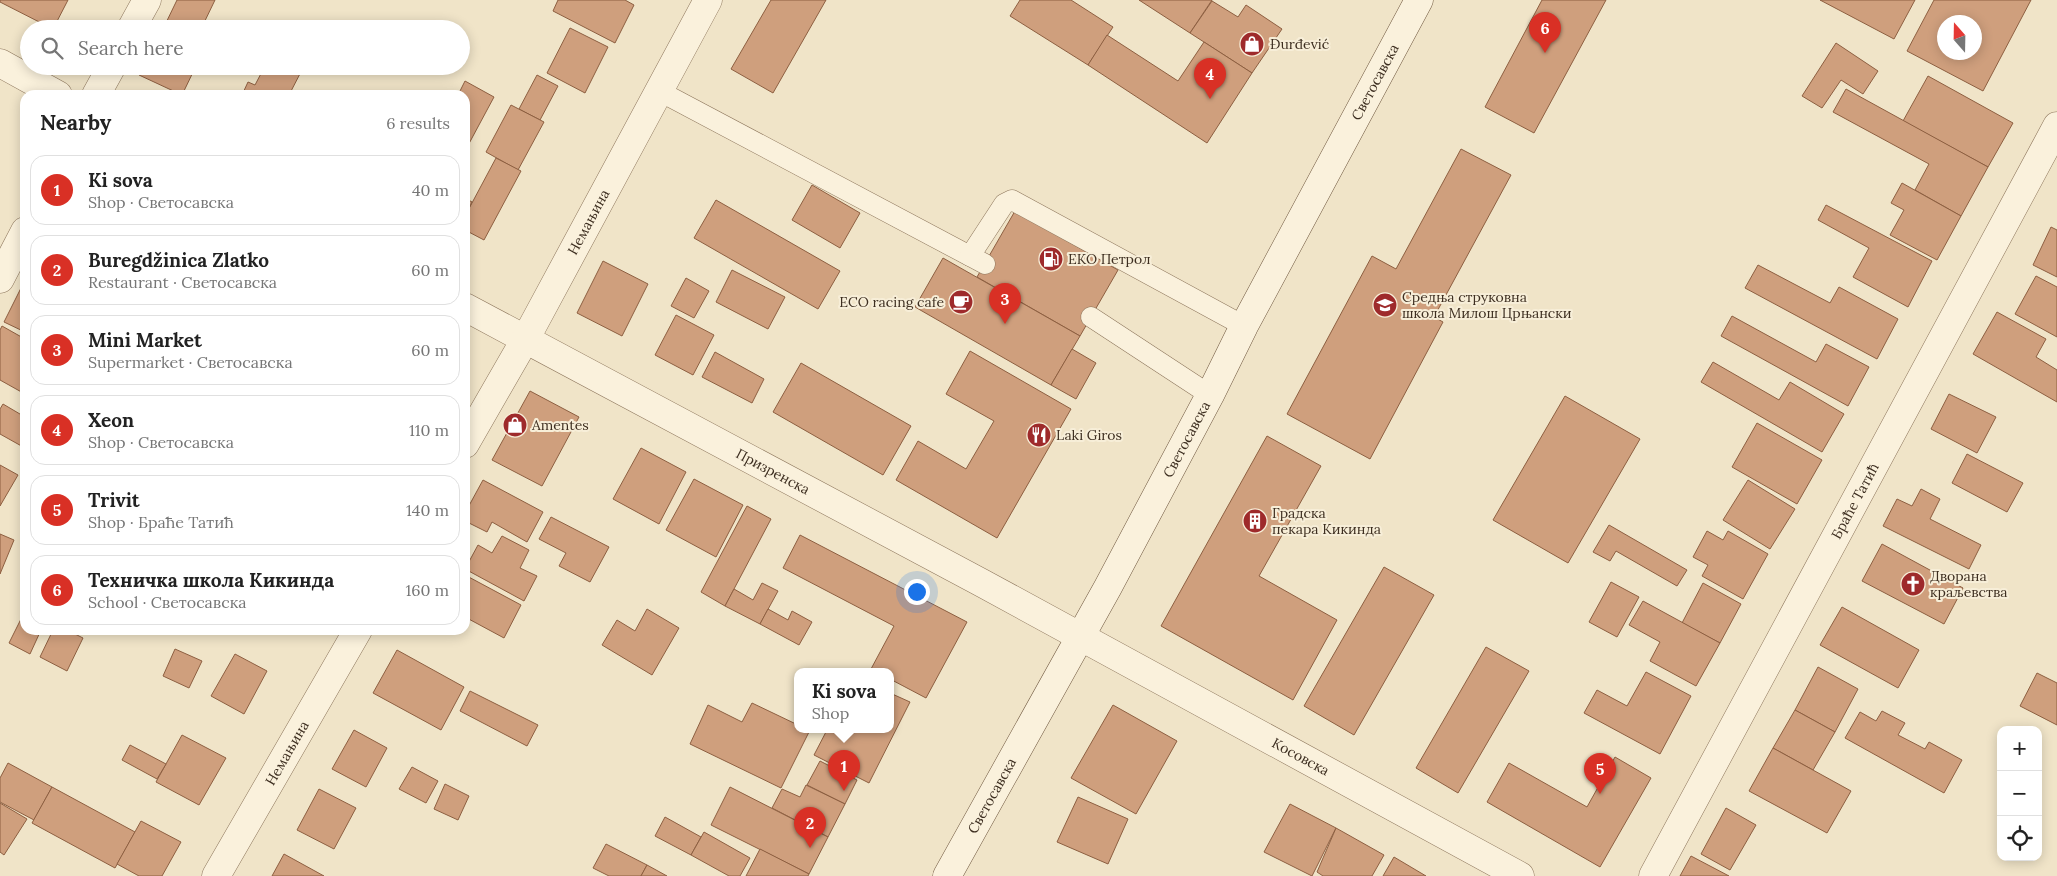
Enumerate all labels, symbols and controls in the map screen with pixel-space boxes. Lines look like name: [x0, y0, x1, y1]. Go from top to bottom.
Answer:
pin: 6: [1529, 12, 1561, 53]
north arrow: [1937, 15, 1982, 60]
search box: [20, 20, 470, 75]
shop icon: Đurđević: [1239, 31, 1265, 57]
icon: search: [38, 34, 66, 62]
place label: Đurđević: [1270, 35, 1329, 53]
text: Search here: [78, 36, 184, 60]
street label: Светосавска: [1347, 41, 1403, 123]
pin: 4: [1194, 58, 1226, 99]
text: Nearby: [40, 109, 111, 136]
text: 6 results: [386, 113, 450, 133]
text: Ki sova: [88, 168, 153, 192]
text: 1: [54, 180, 60, 200]
text: 40 m: [412, 180, 449, 200]
street label: Немањина: [563, 186, 613, 258]
text: Shop · Светосавска: [88, 192, 234, 212]
fuel station icon: ЕКО Петрол: [1038, 246, 1064, 272]
text: Buregdžinica Zlatko: [88, 248, 269, 272]
place label: ЕКО Петрол: [1068, 250, 1150, 268]
text: 2: [53, 260, 61, 280]
text: 60 m: [411, 260, 449, 280]
text: Restaurant · Светосавска: [88, 272, 277, 292]
pin: 3: [989, 283, 1021, 324]
place label: Средња струковна школа Милош Црњански: [1402, 288, 1572, 322]
cafe icon: ECO racing cafe: [948, 289, 974, 315]
school or university icon: Средња струковна школа Милош Црњански: [1372, 292, 1398, 318]
place label: ECO racing cafe: [839, 293, 944, 311]
text: Mini Market: [88, 328, 202, 352]
text: 3: [53, 340, 61, 360]
text: 60 m: [411, 340, 449, 360]
text: Supermarket · Светосавска: [88, 352, 293, 372]
street label: Светосавска: [1159, 398, 1214, 481]
text: Xeon: [88, 408, 134, 432]
shop icon: Amentes: [502, 412, 528, 438]
place label: Amentes: [531, 416, 589, 434]
text: 4: [53, 420, 61, 440]
text: 110 m: [409, 420, 449, 440]
restaurant icon: Laki Giros: [1026, 422, 1052, 448]
place label: Laki Giros: [1056, 426, 1122, 444]
text: Shop · Светосавска: [88, 432, 234, 452]
street label: Призренска: [733, 444, 813, 498]
street label: Браће Татић: [1827, 460, 1883, 542]
text: Trivit: [88, 488, 140, 512]
text: 5: [53, 500, 61, 520]
text: 140 m: [406, 500, 449, 520]
place label: Градска пекара Кикинда: [1272, 504, 1381, 538]
building icon: Градска пекара Кикинда: [1242, 508, 1268, 534]
text: Shop · Браће Татић: [88, 512, 234, 532]
place label: Дворана краљевства: [1930, 567, 2007, 601]
text: Техничка школа Кикинда: [88, 568, 334, 592]
church icon: Дворана краљевства: [1900, 571, 1926, 597]
your location: [904, 579, 930, 605]
text: 6: [52, 580, 62, 600]
text: 160 m: [405, 580, 449, 600]
text: School · Светосавска: [88, 592, 247, 612]
popup: [794, 668, 894, 733]
text: Ki sova: [812, 679, 876, 703]
text: Shop: [812, 703, 849, 723]
street label: Немањина: [261, 717, 313, 789]
map controls: [1997, 726, 2042, 861]
button: +: [1997, 726, 2042, 771]
street label: Косовска: [1269, 734, 1333, 779]
pin: 1: [828, 750, 860, 791]
pin: 5: [1584, 753, 1616, 794]
street label: Светосавска: [963, 755, 1020, 837]
button: −: [1997, 771, 2042, 816]
pin: 2: [794, 807, 826, 848]
button: locate: [1997, 816, 2042, 861]

